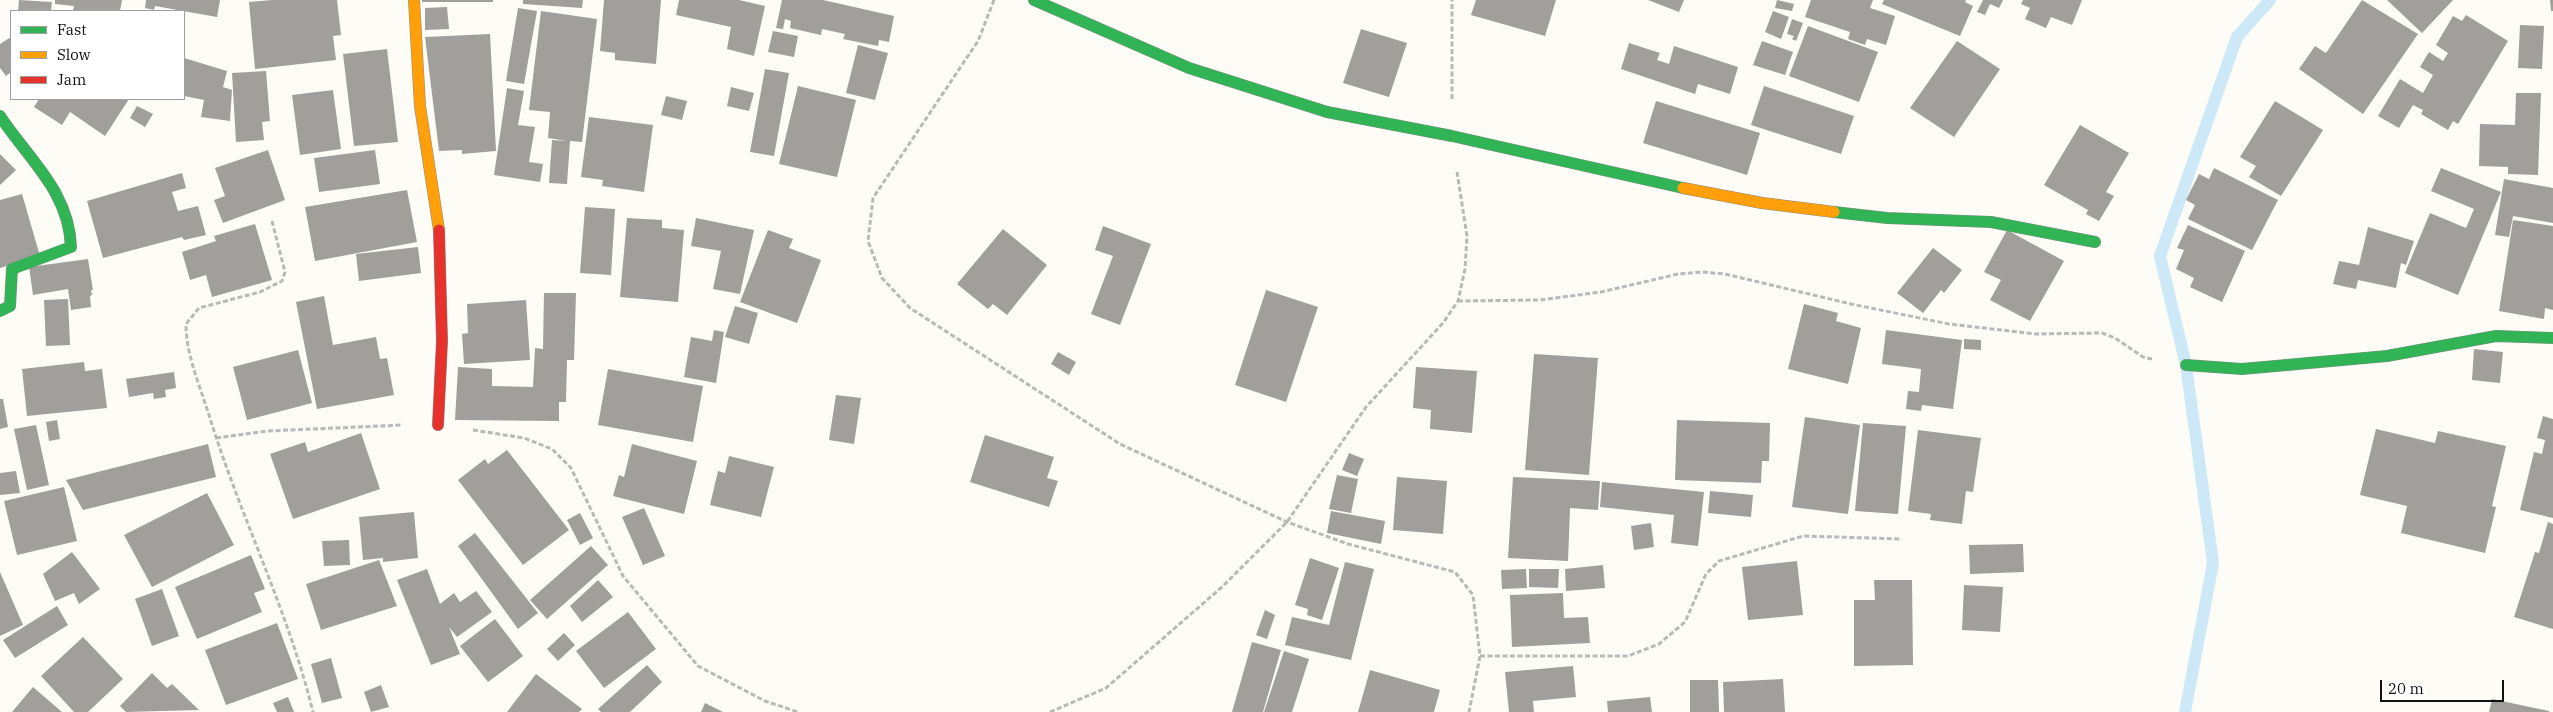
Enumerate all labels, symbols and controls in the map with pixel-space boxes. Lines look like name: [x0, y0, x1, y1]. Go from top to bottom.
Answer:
legend: [10, 10, 185, 100]
text: Fast: [57, 20, 87, 39]
text: Slow: [57, 45, 90, 64]
text: Jam: [57, 70, 86, 89]
scale bar: [2383, 670, 2507, 702]
text: 20 m: [2388, 679, 2424, 698]

